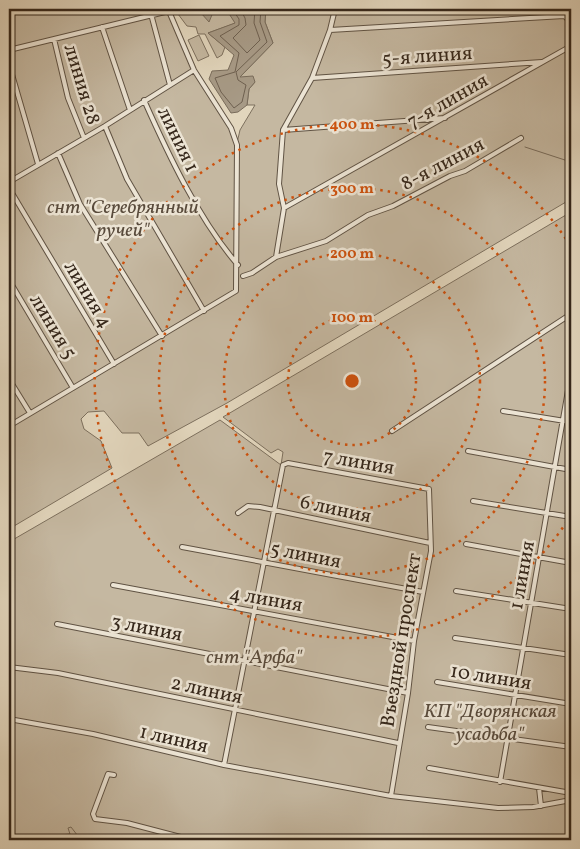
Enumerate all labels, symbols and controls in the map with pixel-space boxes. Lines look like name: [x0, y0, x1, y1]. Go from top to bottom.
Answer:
street label: 5-я линия: [381, 40, 473, 74]
street label: линия 28: [56, 41, 107, 128]
street label: 7-я линия: [402, 67, 494, 136]
street label: линия 1: [149, 102, 205, 177]
text: 400 m: [330, 115, 375, 136]
street label: 8-я линия: [396, 131, 490, 198]
text: 300 m: [330, 179, 374, 200]
park label: снт "Серебрянный ручей": [47, 194, 199, 245]
text: 200 m: [330, 244, 374, 265]
street label: линия 4: [56, 256, 118, 334]
street label: линия 5: [22, 289, 83, 365]
text: 100 m: [331, 308, 374, 329]
centre of rings: [343, 372, 361, 390]
street label: 7 линия: [321, 443, 396, 483]
street label: 6 линия: [297, 489, 374, 531]
street label: 5 линия: [268, 535, 343, 577]
street label: 1 линия: [503, 539, 543, 612]
street label: Въездной проспект: [374, 551, 430, 729]
street label: 4 линия: [227, 580, 304, 620]
street label: 3 линия: [109, 608, 185, 650]
park label: снт "Арфа": [206, 644, 303, 672]
street label: 10 линия: [448, 658, 533, 698]
street label: 2 линия: [168, 670, 245, 712]
park label: КП "Дворянская усадьба": [423, 698, 557, 749]
street label: 1 линия: [136, 718, 211, 761]

